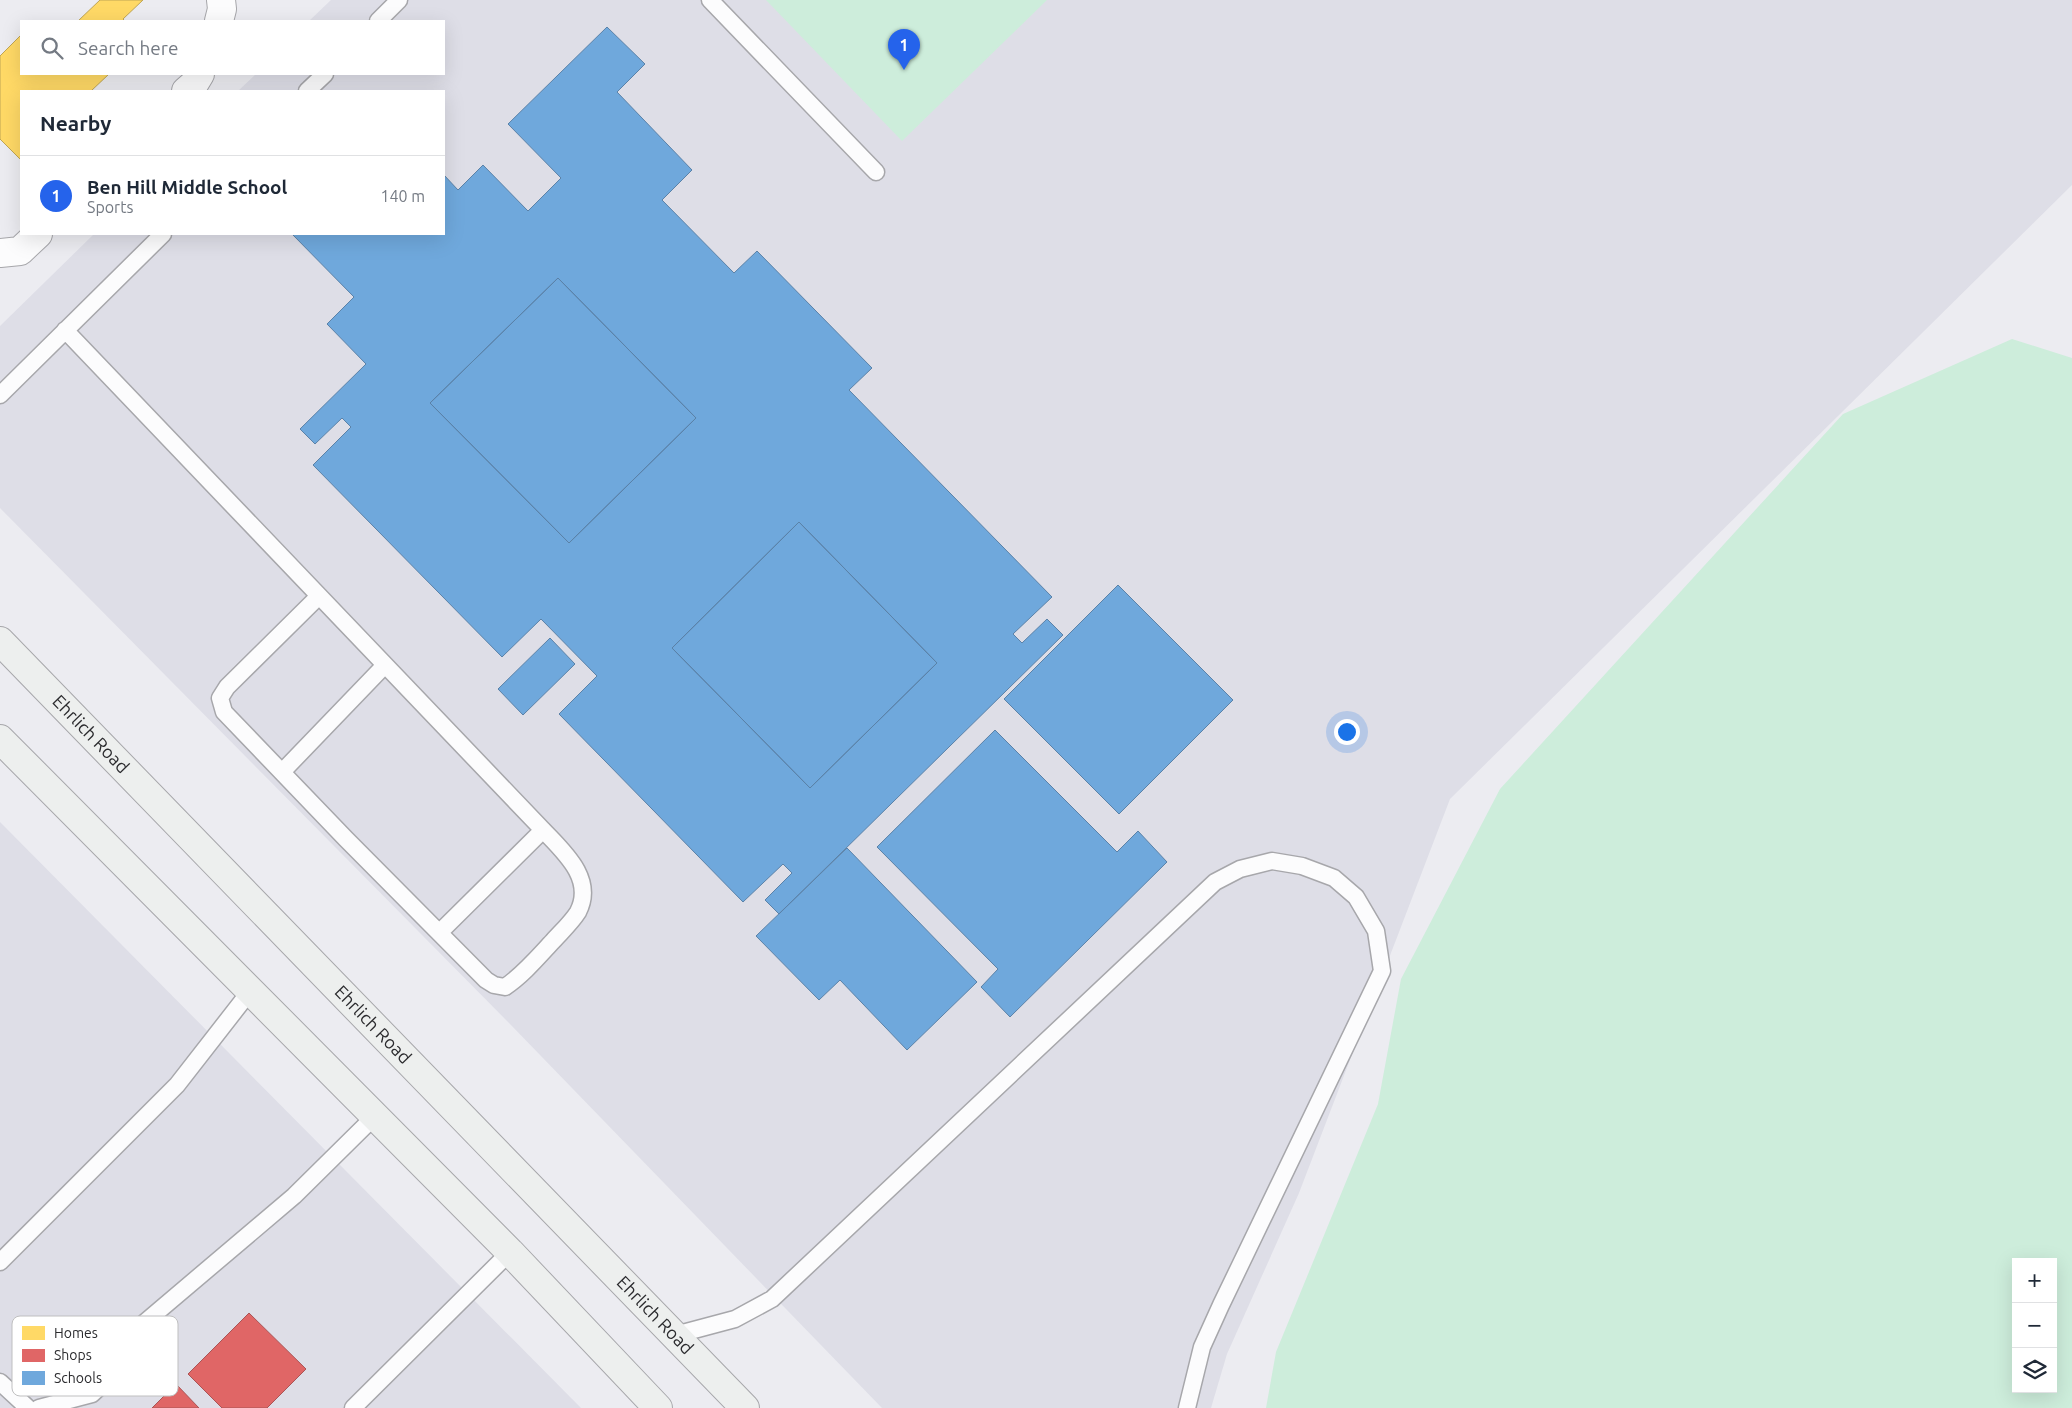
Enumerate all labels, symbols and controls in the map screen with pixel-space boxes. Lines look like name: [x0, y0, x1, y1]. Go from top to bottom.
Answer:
search box: [20, 20, 445, 75]
pin: 1: [888, 29, 920, 70]
icon: search: [38, 34, 66, 62]
text: Search here: [78, 37, 178, 59]
text: Nearby: [40, 111, 111, 135]
text: Ben Hill Middle School: [87, 176, 287, 198]
text: 1: [51, 187, 61, 205]
text: 140 m: [380, 187, 425, 205]
text: Sports: [87, 198, 133, 216]
street label: Ehrlich Road: [49, 691, 134, 777]
your location: [1334, 719, 1360, 745]
street label: Ehrlich Road: [331, 981, 416, 1067]
map controls: [2012, 1258, 2057, 1393]
button: +: [2012, 1258, 2057, 1303]
street label: Ehrlich Road: [613, 1272, 698, 1358]
button: −: [2012, 1303, 2057, 1348]
legend: [12, 1316, 178, 1396]
text: Homes: [54, 1325, 98, 1341]
text: Shops: [54, 1347, 92, 1363]
button: layers: [2012, 1348, 2057, 1393]
text: Schools: [54, 1370, 102, 1386]

